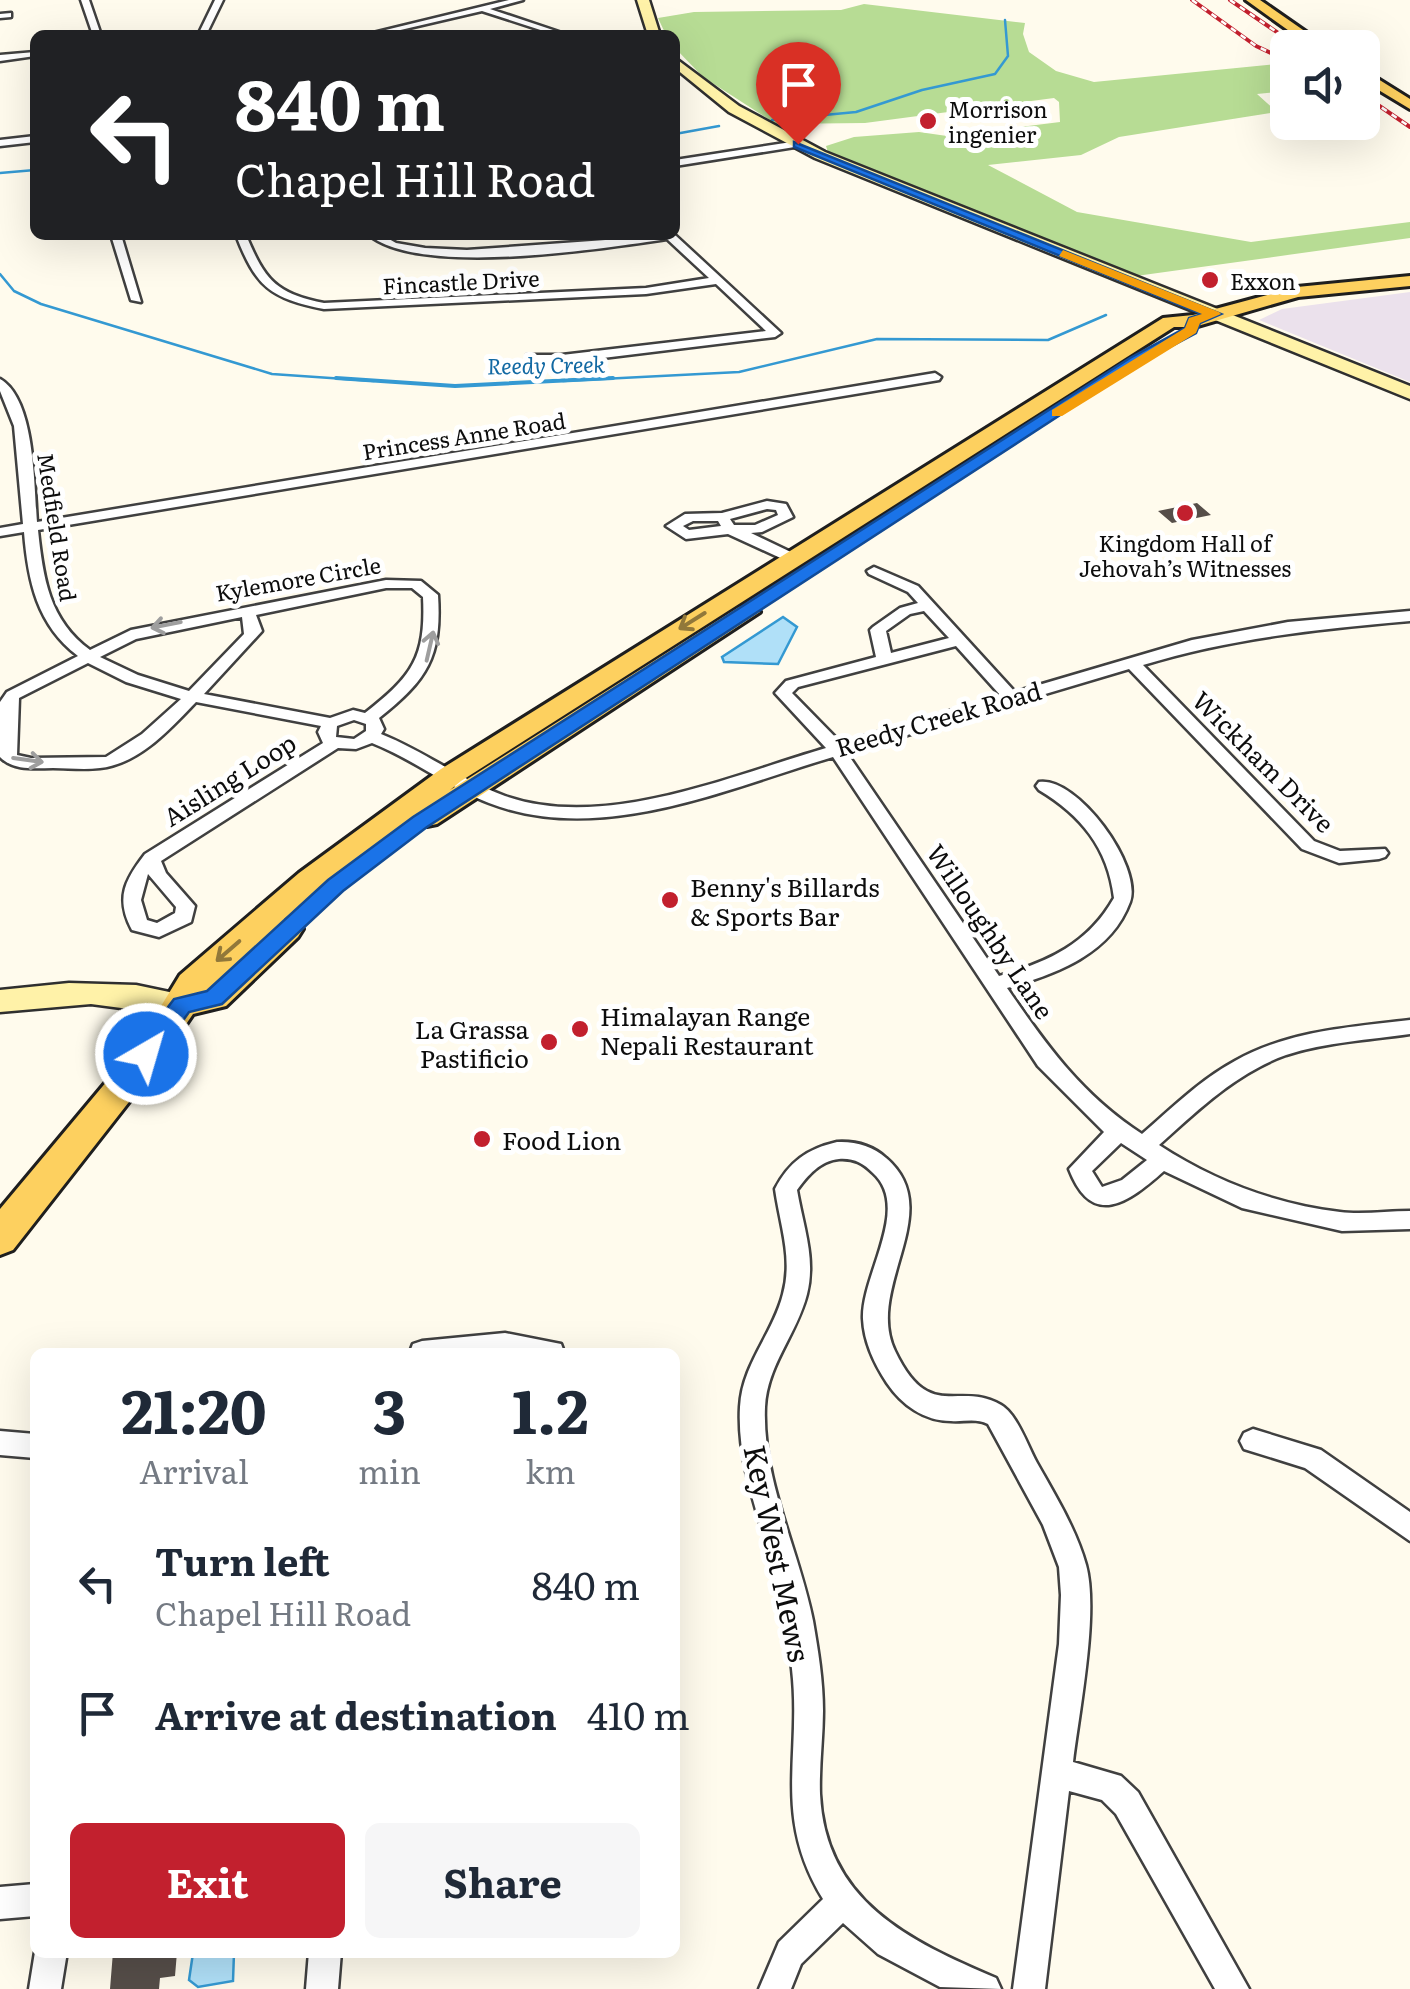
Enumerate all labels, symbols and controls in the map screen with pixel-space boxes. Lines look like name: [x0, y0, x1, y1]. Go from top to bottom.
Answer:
map controls: [1270, 30, 1380, 140]
button: sound: [1270, 30, 1380, 140]
pin: [756, 42, 841, 145]
text: 840 m: [235, 49, 445, 153]
icon: arrive: [771, 57, 826, 112]
icon: left: [70, 70, 200, 200]
place label: Morrison ingenier: [948, 92, 1048, 150]
marker: Morrison ingenier: [917, 110, 939, 132]
text: Chapel Hill Road: [235, 144, 595, 211]
street label: Fincastle Drive: [382, 260, 540, 302]
place label: Exxon: [1230, 264, 1296, 297]
marker: Exxon: [1199, 269, 1221, 291]
water label: Reedy Creek: [486, 346, 606, 382]
street label: Princess Anne Road: [360, 403, 568, 467]
street label: Medfield Road: [30, 450, 86, 604]
marker: Kingdom Hall of Jehovah’s Witnesses: [1174, 502, 1196, 524]
place label: Kingdom Hall of Jehovah’s Witnesses: [1079, 526, 1291, 584]
street label: Kylemore Circle: [213, 547, 383, 609]
one-way arrow: [678, 611, 707, 631]
one-way arrow: [151, 617, 183, 636]
one-way arrow: [421, 631, 440, 663]
street label: Reedy Creek Road: [831, 671, 1045, 765]
street label: Wickham Drive: [1185, 682, 1343, 840]
street label: Aisling Loop: [155, 723, 303, 835]
one-way arrow: [11, 752, 44, 770]
street label: Willoughby Lane: [919, 836, 1063, 1026]
place label: Benny's Billards & Sports Bar: [690, 868, 880, 934]
marker: Benny's Billards & Sports Bar: [659, 889, 681, 911]
one-way arrow: [216, 939, 242, 961]
place label: Himalayan Range Nepali Restaurant: [600, 997, 813, 1063]
position arrow: [94, 1002, 198, 1106]
place label: La Grassa Pastificio: [415, 1010, 530, 1076]
marker: Himalayan Range Nepali Restaurant: [569, 1018, 591, 1040]
marker: La Grassa Pastificio: [538, 1031, 560, 1053]
place label: Food Lion: [502, 1121, 621, 1158]
marker: Food Lion: [471, 1128, 493, 1150]
text: 21:20: [121, 1363, 267, 1452]
text: 3: [373, 1363, 406, 1452]
text: 1.2: [512, 1363, 589, 1452]
street label: Key West Mews: [735, 1440, 823, 1666]
text: Arrival: [139, 1446, 249, 1494]
text: min: [358, 1446, 421, 1494]
text: km: [525, 1446, 576, 1494]
text: Turn left: [155, 1531, 330, 1588]
text: 840 m: [532, 1555, 640, 1612]
icon: left: [70, 1556, 125, 1611]
text: Chapel Hill Road: [155, 1588, 411, 1636]
text: Arrive at destination: [155, 1685, 557, 1742]
text: 410 m: [587, 1685, 690, 1742]
icon: arrive: [70, 1686, 125, 1741]
button: Exit: [70, 1823, 345, 1938]
button: Share: [365, 1823, 640, 1938]

